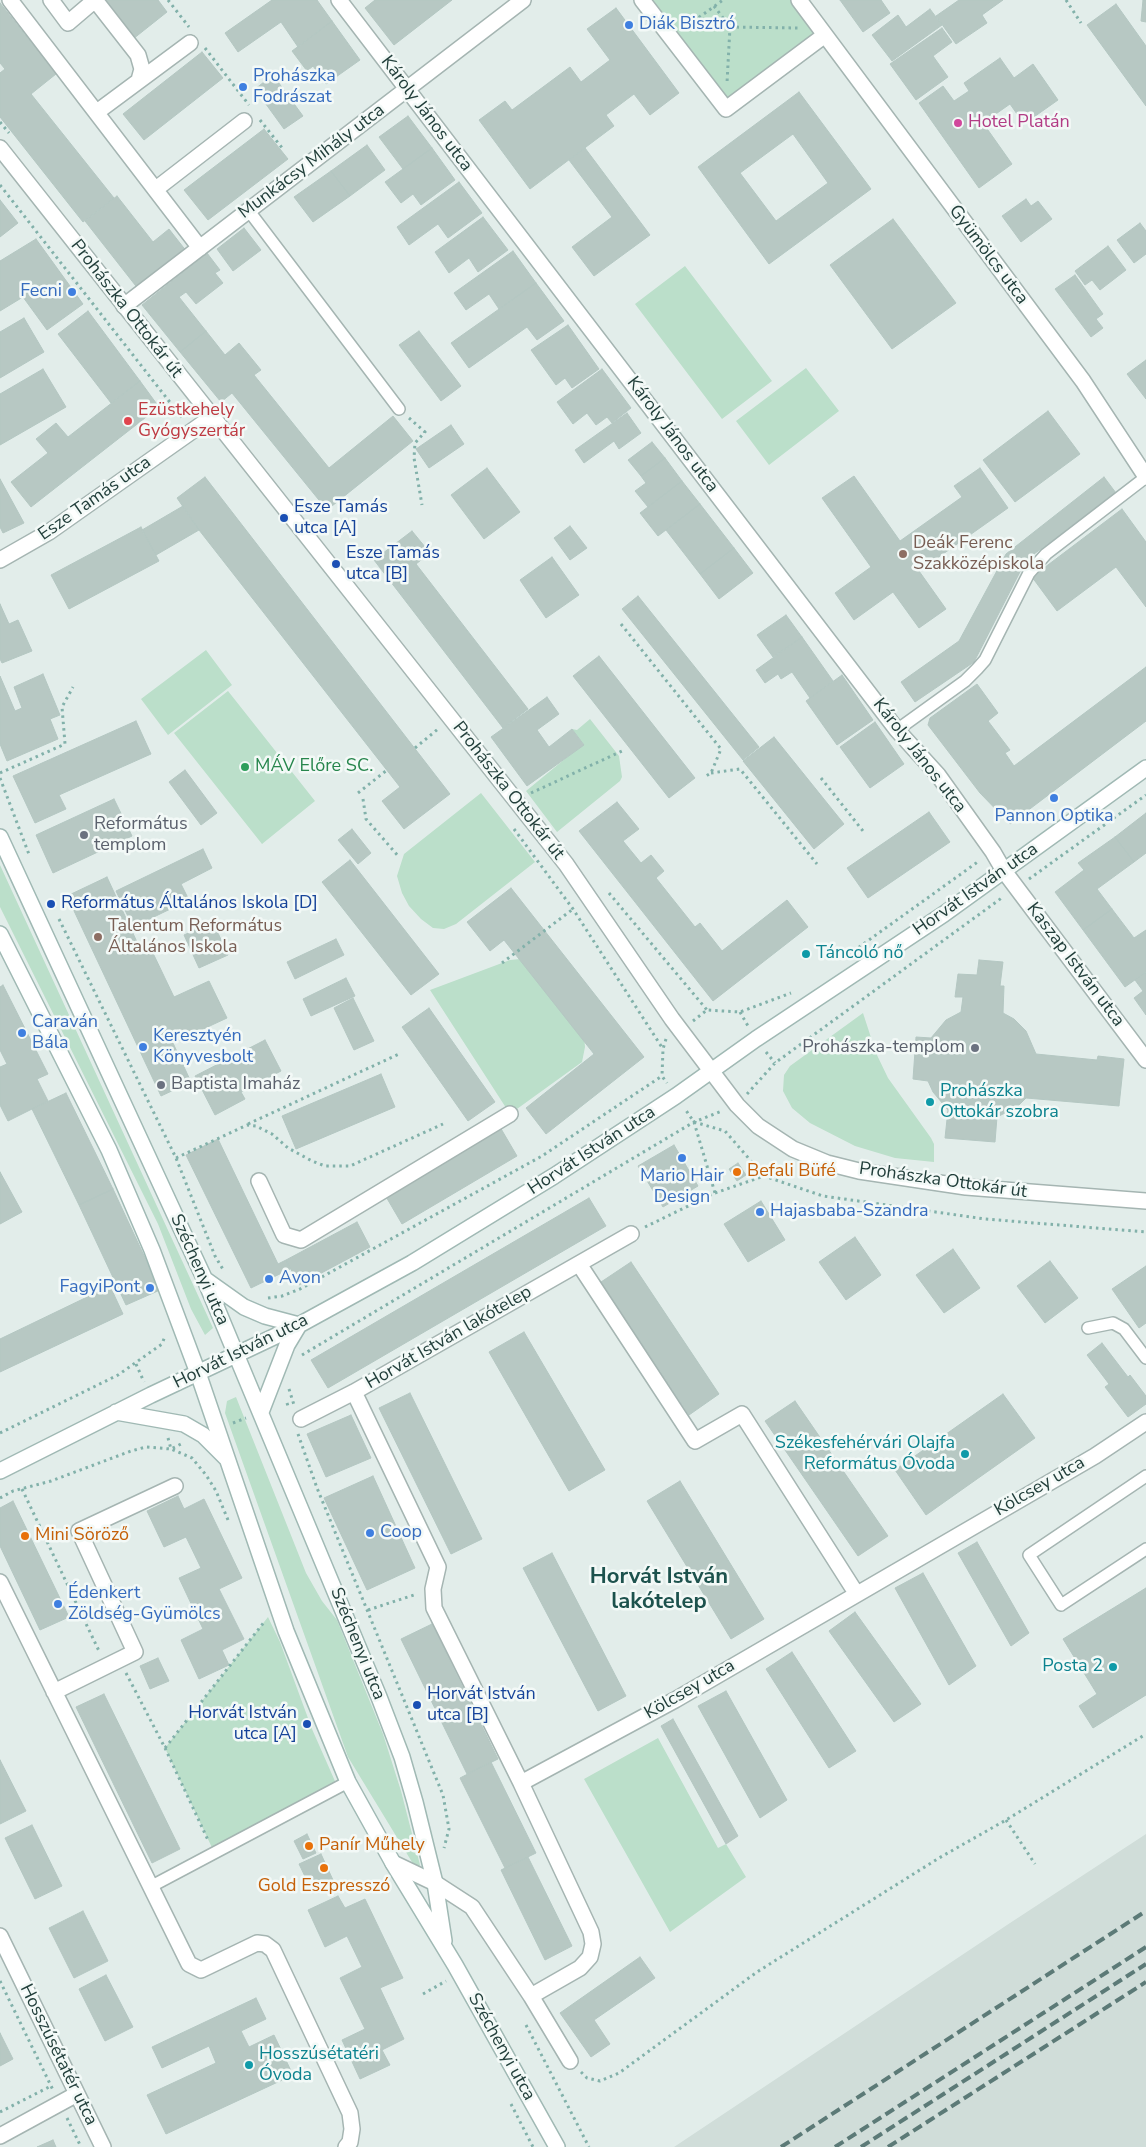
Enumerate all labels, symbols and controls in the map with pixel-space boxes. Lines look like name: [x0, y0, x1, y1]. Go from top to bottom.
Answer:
place label: Diák Bisztró: [639, 14, 736, 36]
marker: Diák Bisztró: [623, 19, 635, 31]
street label: Károly János utca: [376, 52, 476, 176]
place label: Prohászka Fodrászat: [253, 66, 336, 108]
marker: Prohászka Fodrászat: [237, 81, 249, 93]
street label: Munkácsy Mihály utca: [235, 100, 389, 224]
place label: Hotel Platán: [968, 112, 1070, 134]
marker: Hotel Platán: [952, 117, 964, 129]
street label: Gyümölcs utca: [944, 201, 1032, 309]
street label: Prohászka Ottokár út: [65, 236, 187, 382]
place label: Fecni: [20, 281, 62, 303]
marker: Fecni: [66, 286, 78, 298]
street label: Károly János utca: [622, 373, 722, 497]
place label: Ezüstkehely Gyógyszertár: [138, 400, 245, 442]
marker: Ezüstkehely Gyógyszertár: [122, 415, 134, 427]
street label: Esze Tamás utca: [34, 452, 156, 546]
place label: Esze Tamás utca [A]: [294, 497, 388, 540]
marker: Esze Tamás utca [A]: [278, 512, 290, 524]
place label: Deák Ferenc Szakközépiskola: [913, 533, 1044, 576]
place label: Esze Tamás utca [B]: [346, 543, 440, 586]
marker: Deák Ferenc Szakközépiskola: [897, 548, 909, 560]
marker: Esze Tamás utca [B]: [330, 558, 342, 570]
street label: Károly János utca: [868, 695, 970, 817]
street label: Prohászka Ottokár út: [447, 718, 569, 864]
place label: MÁV Előre SC.: [255, 756, 373, 778]
marker: MÁV Előre SC.: [239, 761, 251, 773]
marker: Pannon Optika: [1048, 792, 1060, 804]
place label: Pannon Optika: [995, 806, 1113, 828]
place label: Református templom: [94, 814, 188, 856]
marker: Református templom: [78, 829, 90, 841]
street label: Horvát István utca: [909, 839, 1043, 941]
place label: Református Általános Iskola [D]: [61, 893, 318, 915]
marker: Református Általános Iskola [D]: [45, 898, 57, 910]
street label: Kaszap István utca: [1021, 899, 1129, 1031]
place label: Talentum Református Általános Iskola: [108, 916, 282, 959]
marker: Talentum Református Általános Iskola: [92, 931, 104, 943]
place label: Táncoló nő: [816, 943, 903, 965]
marker: Táncoló nő: [800, 948, 812, 960]
place label: Caraván Bála: [32, 1012, 98, 1054]
place label: Keresztyén Könyvesbolt: [153, 1026, 253, 1068]
marker: Caraván Bála: [16, 1027, 28, 1039]
place label: Prohászka-templom: [802, 1037, 965, 1059]
marker: Keresztyén Könyvesbolt: [137, 1041, 149, 1053]
marker: Prohászka-templom: [969, 1042, 981, 1054]
place label: Baptista Imaház: [171, 1074, 300, 1096]
marker: Baptista Imaház: [155, 1079, 167, 1091]
place label: Prohászka Ottokár szobra: [940, 1081, 1059, 1124]
marker: Prohászka Ottokár szobra: [924, 1096, 936, 1108]
street label: Horvát István utca: [524, 1102, 660, 1200]
marker: Mario Hair Design: [676, 1152, 688, 1164]
street label: Prohászka Ottokár út: [858, 1159, 1028, 1203]
place label: Befali Büfé: [747, 1161, 836, 1183]
place label: Mario Hair Design: [640, 1166, 724, 1208]
marker: Befali Büfé: [731, 1166, 743, 1178]
place label: Hajasbaba-Szandra: [770, 1201, 928, 1223]
marker: Hajasbaba-Szandra: [754, 1206, 766, 1218]
street label: Széchenyi utca: [165, 1211, 233, 1329]
place label: Avon: [279, 1268, 321, 1290]
marker: Avon: [263, 1273, 275, 1285]
place label: FagyiPont: [59, 1277, 140, 1299]
marker: FagyiPont: [144, 1282, 156, 1294]
street label: Horvát István lakótelep: [362, 1282, 536, 1394]
street label: Horvát István utca: [170, 1310, 312, 1394]
place label: Székesfehérvári Olajfa Református Óvoda: [775, 1433, 955, 1476]
marker: Székesfehérvári Olajfa Református Óvoda: [959, 1448, 971, 1460]
street label: Kölcsey utca: [991, 1452, 1089, 1522]
place label: Coop: [380, 1522, 422, 1544]
place label: Mini Söröző: [35, 1525, 129, 1547]
marker: Coop: [364, 1527, 376, 1539]
marker: Mini Söröző: [19, 1530, 31, 1542]
district label: Horvát István lakótelep: [590, 1565, 728, 1616]
place label: Édenkert Zöldség-Gyümölcs: [68, 1583, 221, 1626]
street label: Széchenyi utca: [325, 1585, 389, 1703]
marker: Édenkert Zöldség-Gyümölcs: [52, 1598, 64, 1610]
street label: Kölcsey utca: [641, 1655, 739, 1725]
place label: Posta 2: [1042, 1656, 1103, 1678]
marker: Posta 2: [1107, 1661, 1119, 1673]
place label: Horvát István utca [B]: [427, 1684, 536, 1726]
marker: Horvát István utca [B]: [411, 1699, 423, 1711]
place label: Horvát István utca [A]: [188, 1703, 297, 1746]
marker: Horvát István utca [A]: [301, 1718, 313, 1730]
place label: Panír Műhely: [319, 1835, 425, 1857]
marker: Panír Műhely: [303, 1840, 315, 1852]
marker: Gold Eszpresszó: [318, 1862, 330, 1874]
place label: Gold Eszpresszó: [258, 1876, 390, 1898]
street label: Hosszúsétatér utca: [14, 1981, 102, 2129]
street label: Széchenyi utca: [463, 1990, 539, 2104]
place label: Hosszúsétatéri Óvoda: [259, 2044, 379, 2086]
marker: Hosszúsétatéri Óvoda: [243, 2059, 255, 2071]

